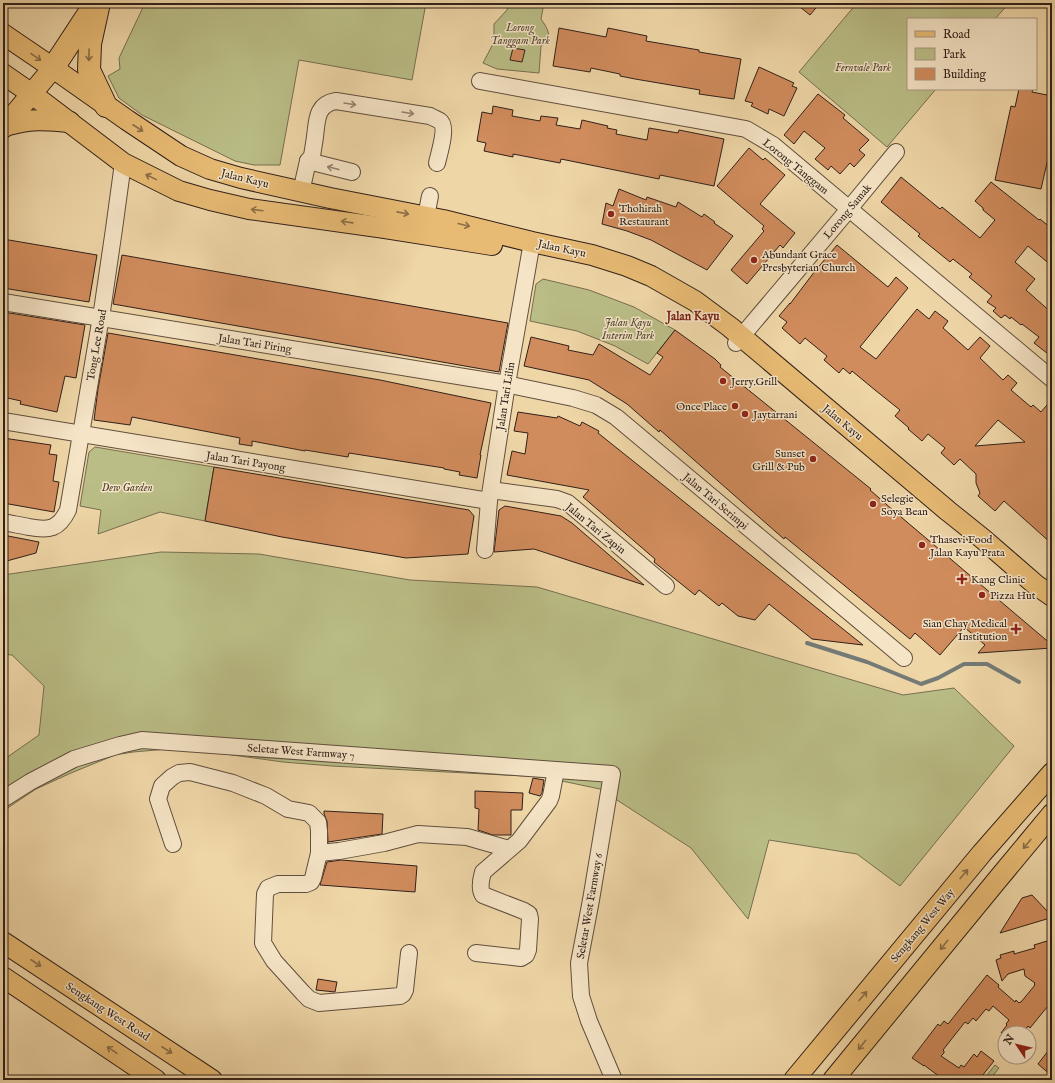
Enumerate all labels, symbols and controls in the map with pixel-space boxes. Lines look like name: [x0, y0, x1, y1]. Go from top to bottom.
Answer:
legend: [907, 18, 1037, 90]
park label: Lorong Tanggam Park: [490, 21, 550, 49]
text: Road: [943, 27, 971, 42]
text: Park: [943, 47, 966, 62]
one-way arrow: [86, 48, 93, 61]
one-way arrow: [31, 53, 42, 61]
park label: Fernvale Park: [835, 61, 892, 75]
text: Building: [943, 67, 987, 82]
one-way arrow: [343, 100, 356, 108]
one-way arrow: [401, 109, 414, 117]
one-way arrow: [132, 124, 143, 132]
street label: Lorong Tanggam: [760, 136, 832, 198]
one-way arrow: [327, 163, 340, 171]
street label: Jalan Kayu: [217, 166, 270, 192]
one-way arrow: [145, 173, 157, 180]
street label: Lorong Samak: [821, 181, 875, 242]
place label: Thohirah Restaurant: [619, 202, 669, 229]
one-way arrow: [251, 207, 264, 214]
one-way arrow: [397, 209, 410, 217]
marker: Thohirah Restaurant: [606, 209, 616, 219]
one-way arrow: [341, 218, 354, 226]
one-way arrow: [457, 222, 470, 230]
street label: Jalan Kayu: [535, 237, 587, 261]
place label: Abundant Grace Presbyterian Church: [761, 248, 855, 275]
marker: Abundant Grace Presbyterian Church: [749, 255, 759, 265]
street label: Tong Lee Road: [84, 308, 110, 382]
district label: Jalan Kayu: [664, 309, 720, 325]
park label: Jalan Kayu Interim Park: [601, 316, 655, 343]
street label: Jalan Tari Piring: [215, 331, 294, 357]
street label: Jalan Tari Lilin: [493, 361, 518, 433]
place label: Jerry.Grill: [729, 375, 777, 389]
marker: Jerry.Grill: [718, 376, 728, 386]
place label: Once Place: [676, 400, 727, 414]
street label: Jalan Kayu: [818, 400, 866, 444]
marker: Once Place: [730, 401, 740, 411]
place label: Jaytarrani: [751, 408, 797, 422]
marker: Jaytarrani: [740, 409, 750, 419]
place label: Sunset Grill & Pub: [752, 447, 805, 474]
street label: Jalan Tari Payong: [203, 448, 288, 475]
marker: Sunset Grill & Pub: [808, 454, 818, 464]
street label: Jalan Tari Serimpi: [678, 469, 751, 533]
park label: Dew Garden: [101, 481, 153, 495]
place label: Selegie Soya Bean: [881, 492, 928, 519]
street label: Jalan Tari Zapin: [561, 499, 628, 557]
marker: Selegie Soya Bean: [868, 499, 878, 509]
place label: Thasevi Food Jalan Kayu Prata: [928, 533, 1005, 560]
marker: Thasevi Food Jalan Kayu Prata: [917, 540, 927, 550]
marker: Kang Clinic: [956, 573, 968, 585]
place label: Kang Clinic: [971, 573, 1026, 587]
place label: Pizza Hut: [990, 589, 1036, 603]
marker: Pizza Hut: [977, 590, 987, 600]
place label: Sian Chay Medical Institution: [923, 617, 1007, 644]
marker: Sian Chay Medical Institution: [1010, 623, 1022, 635]
street label: Seletar West Farmway 7: [247, 741, 355, 763]
one-way arrow: [1022, 839, 1031, 850]
street label: Seletar West Farmway 6: [574, 852, 606, 960]
one-way arrow: [960, 869, 969, 880]
street label: Sengkang West Way: [888, 885, 958, 965]
one-way arrow: [940, 939, 949, 950]
one-way arrow: [30, 959, 41, 968]
street label: Sengkang West Road: [63, 979, 152, 1044]
one-way arrow: [859, 991, 868, 1001]
north arrow: [997, 1025, 1037, 1065]
text: N: [1001, 1032, 1018, 1049]
one-way arrow: [857, 1040, 866, 1051]
one-way arrow: [106, 1046, 118, 1054]
one-way arrow: [162, 1046, 173, 1055]

